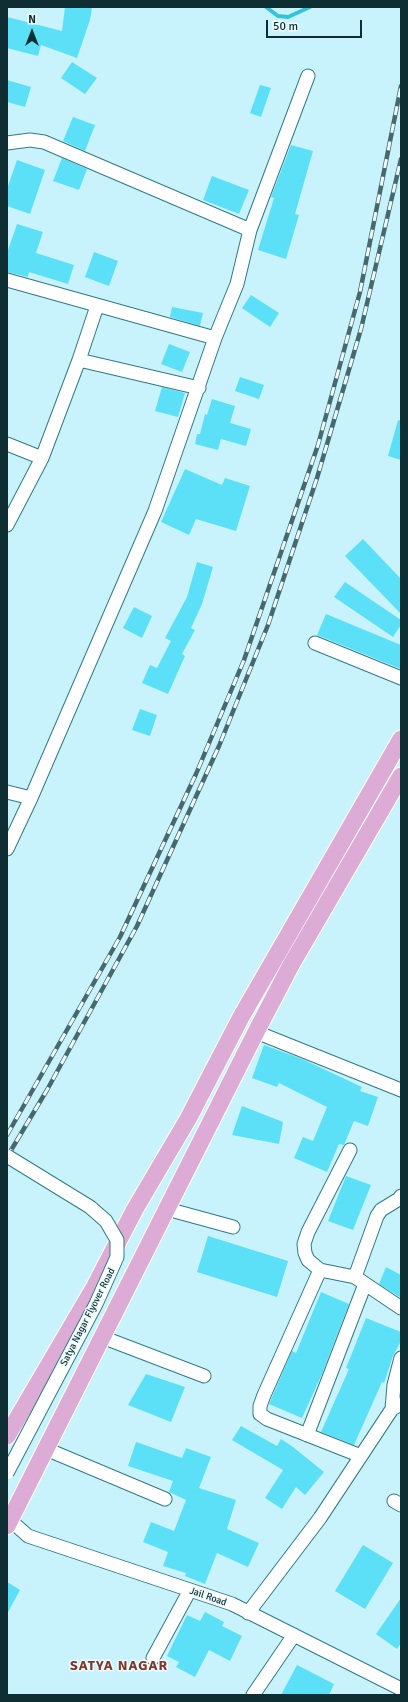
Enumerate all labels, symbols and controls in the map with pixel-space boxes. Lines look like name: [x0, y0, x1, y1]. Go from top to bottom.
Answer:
north arrow: [12, 12, 52, 52]
scale bar: [268, 12, 364, 38]
text: N: [28, 13, 36, 26]
text: 50 m: [273, 19, 298, 34]
street label: Satya Nagar Flyover Road: [58, 1266, 118, 1368]
street label: Jail Road: [188, 1585, 228, 1609]
district label: SATYA NAGAR: [70, 1658, 168, 1674]

